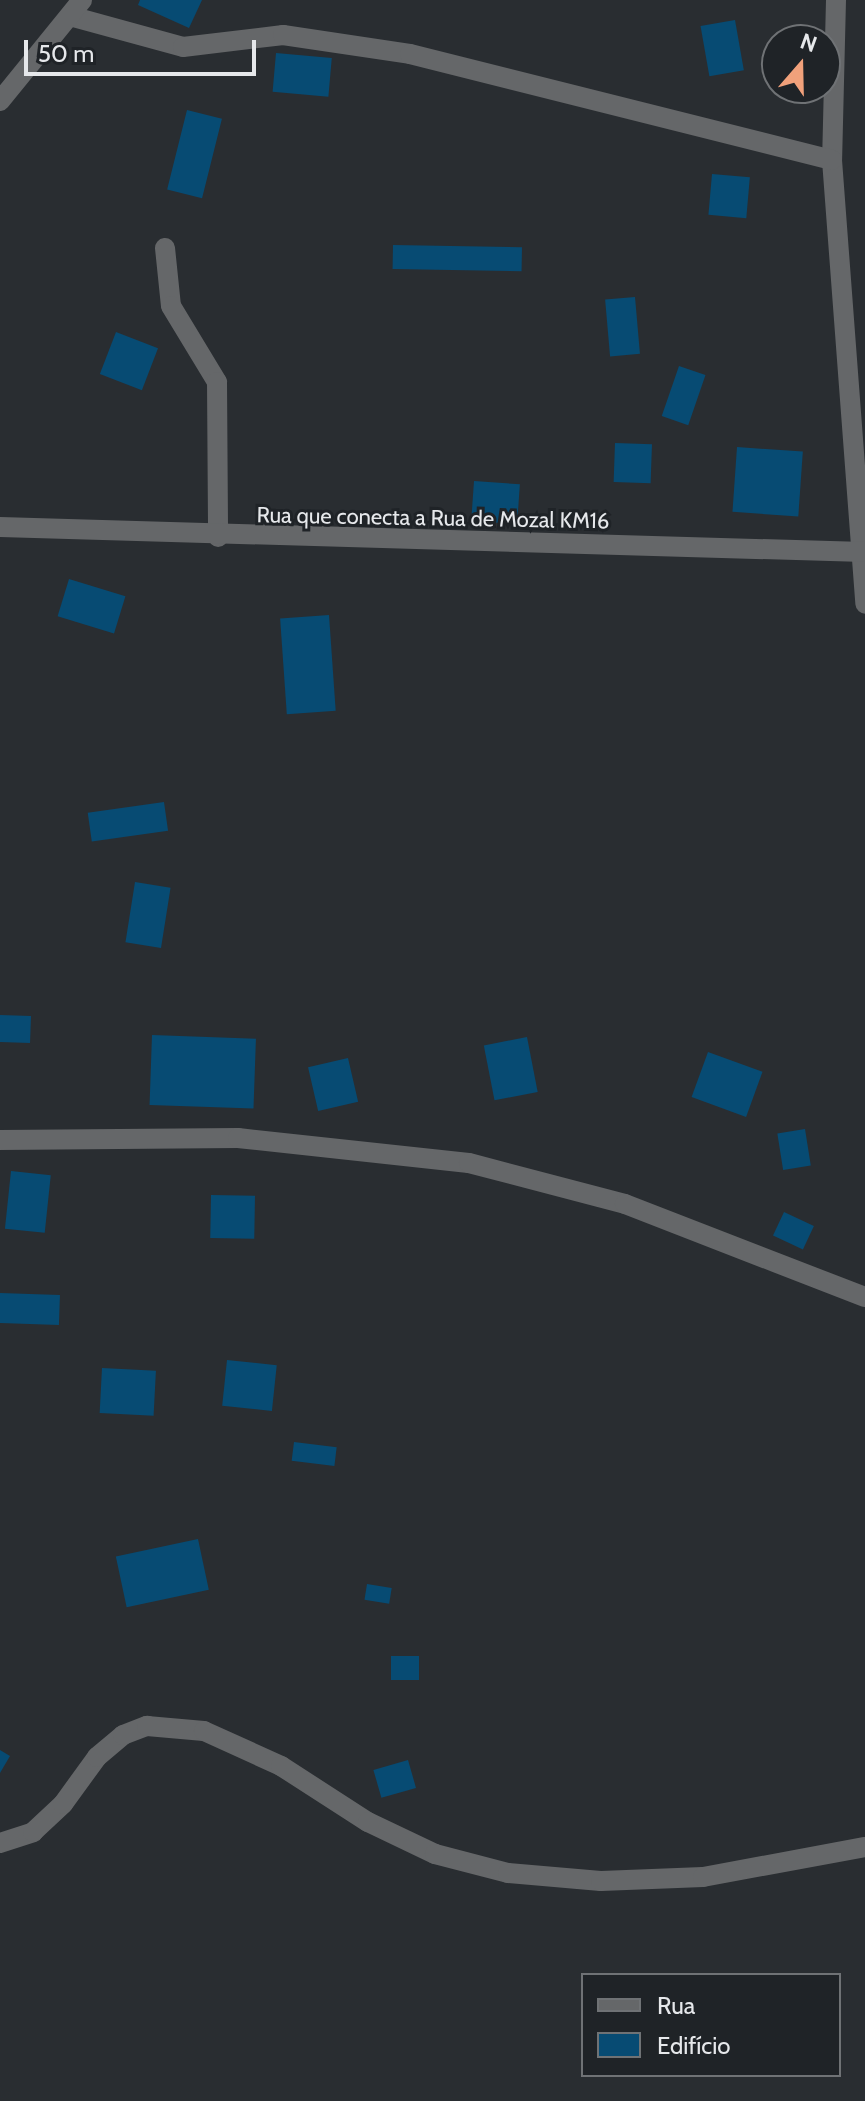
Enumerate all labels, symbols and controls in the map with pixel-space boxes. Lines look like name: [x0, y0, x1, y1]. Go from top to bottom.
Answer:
scale bar: [28, 24, 260, 74]
north arrow: [761, 24, 841, 104]
text: N: [797, 28, 821, 58]
text: 50 m: [38, 39, 94, 68]
street label: Rua que conecta a Rua de Mozal KM16: [256, 502, 610, 534]
legend: [581, 1973, 841, 2077]
text: Rua: [657, 1991, 695, 2020]
text: Edifício: [657, 2031, 731, 2060]

